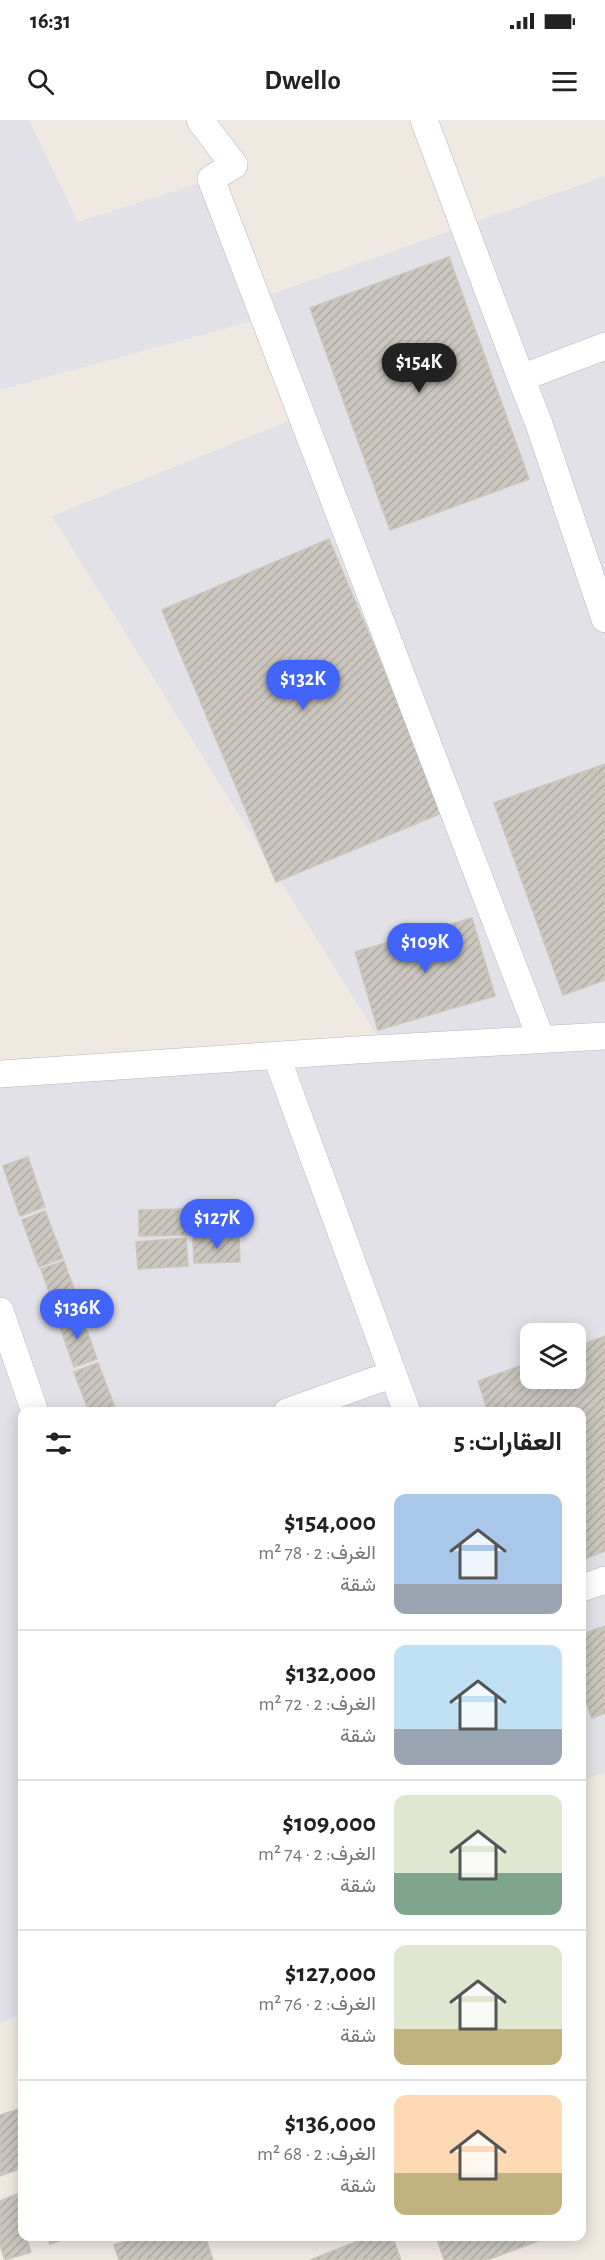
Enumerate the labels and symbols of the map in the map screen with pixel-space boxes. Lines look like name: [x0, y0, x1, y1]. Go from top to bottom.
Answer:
pin: $154K: [377, 343, 461, 394]
pin: $132K: [261, 660, 345, 711]
pin: $109K: [383, 923, 467, 974]
pin: $127K: [175, 1199, 259, 1250]
pin: $136K: [35, 1289, 119, 1340]

